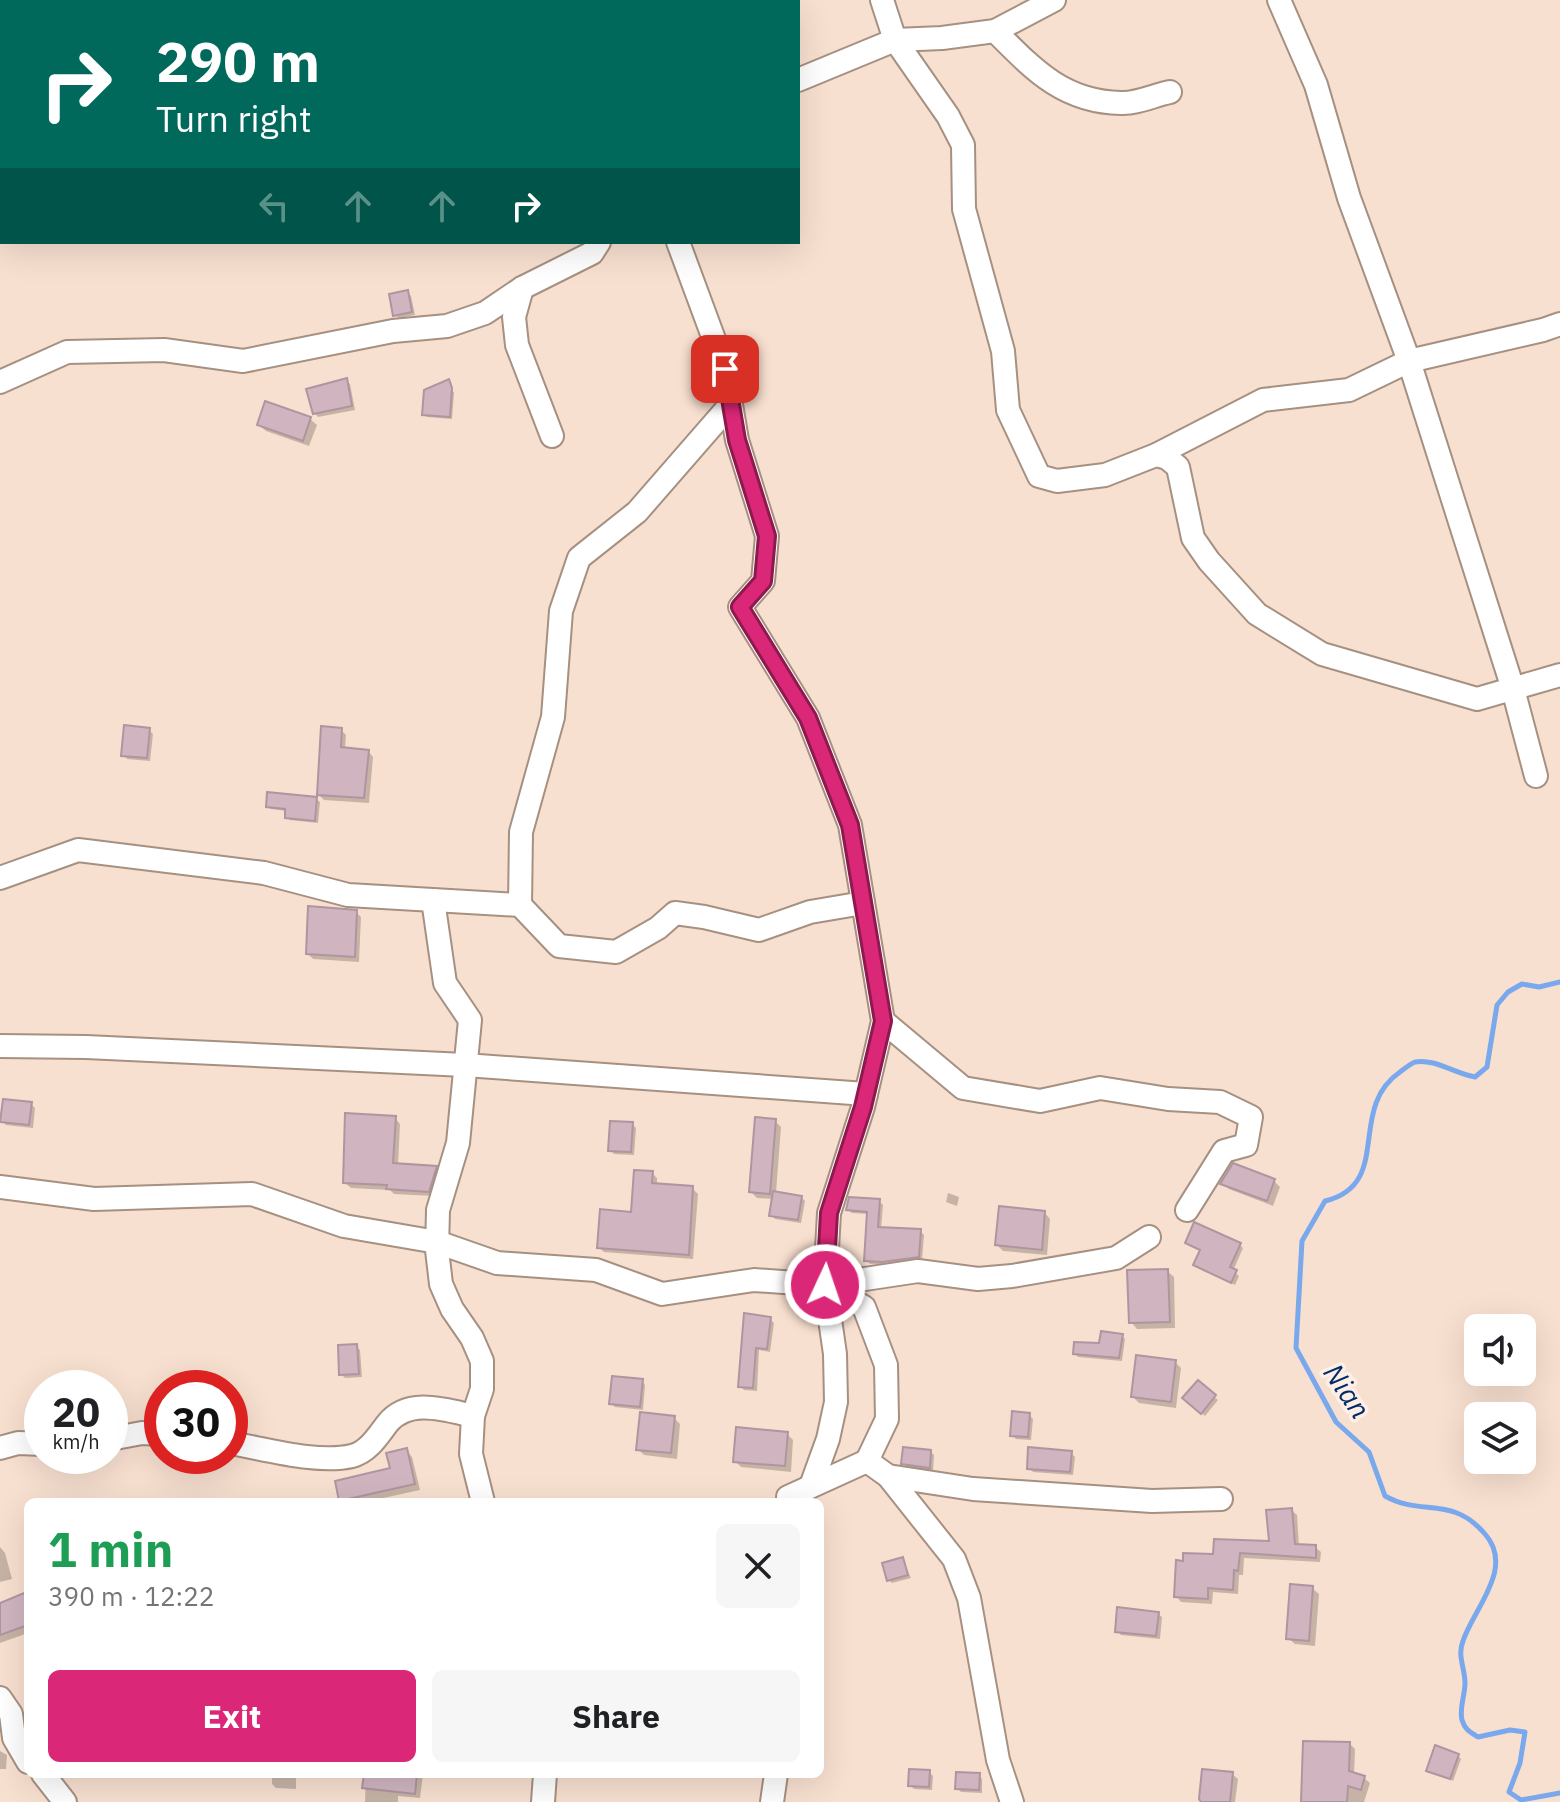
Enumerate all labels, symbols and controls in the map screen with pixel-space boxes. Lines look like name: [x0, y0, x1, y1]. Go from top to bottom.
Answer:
text: 290 m: [156, 25, 320, 97]
icon: right: [24, 32, 128, 136]
text: Turn right: [156, 95, 312, 142]
icon: left: [252, 184, 296, 228]
icon: ahead: [336, 184, 380, 228]
icon: ahead: [420, 184, 464, 228]
icon: right: [504, 184, 548, 228]
pin: [691, 335, 759, 403]
icon: arrive: [703, 347, 747, 391]
position arrow: [783, 1243, 867, 1327]
map controls: [1464, 1314, 1536, 1474]
button: sound: [1464, 1314, 1536, 1386]
water label: Nian: [1316, 1356, 1379, 1425]
speed limit sign: 30: [144, 1370, 248, 1474]
text: 20: [52, 1386, 100, 1438]
button: layers: [1464, 1402, 1536, 1474]
text: km/h: [52, 1428, 100, 1455]
text: 1 min: [48, 1518, 173, 1580]
button: close: [716, 1524, 800, 1608]
text: 390 m · 12:22: [48, 1579, 214, 1613]
button: Exit: [48, 1670, 416, 1762]
button: Share: [432, 1670, 800, 1762]

